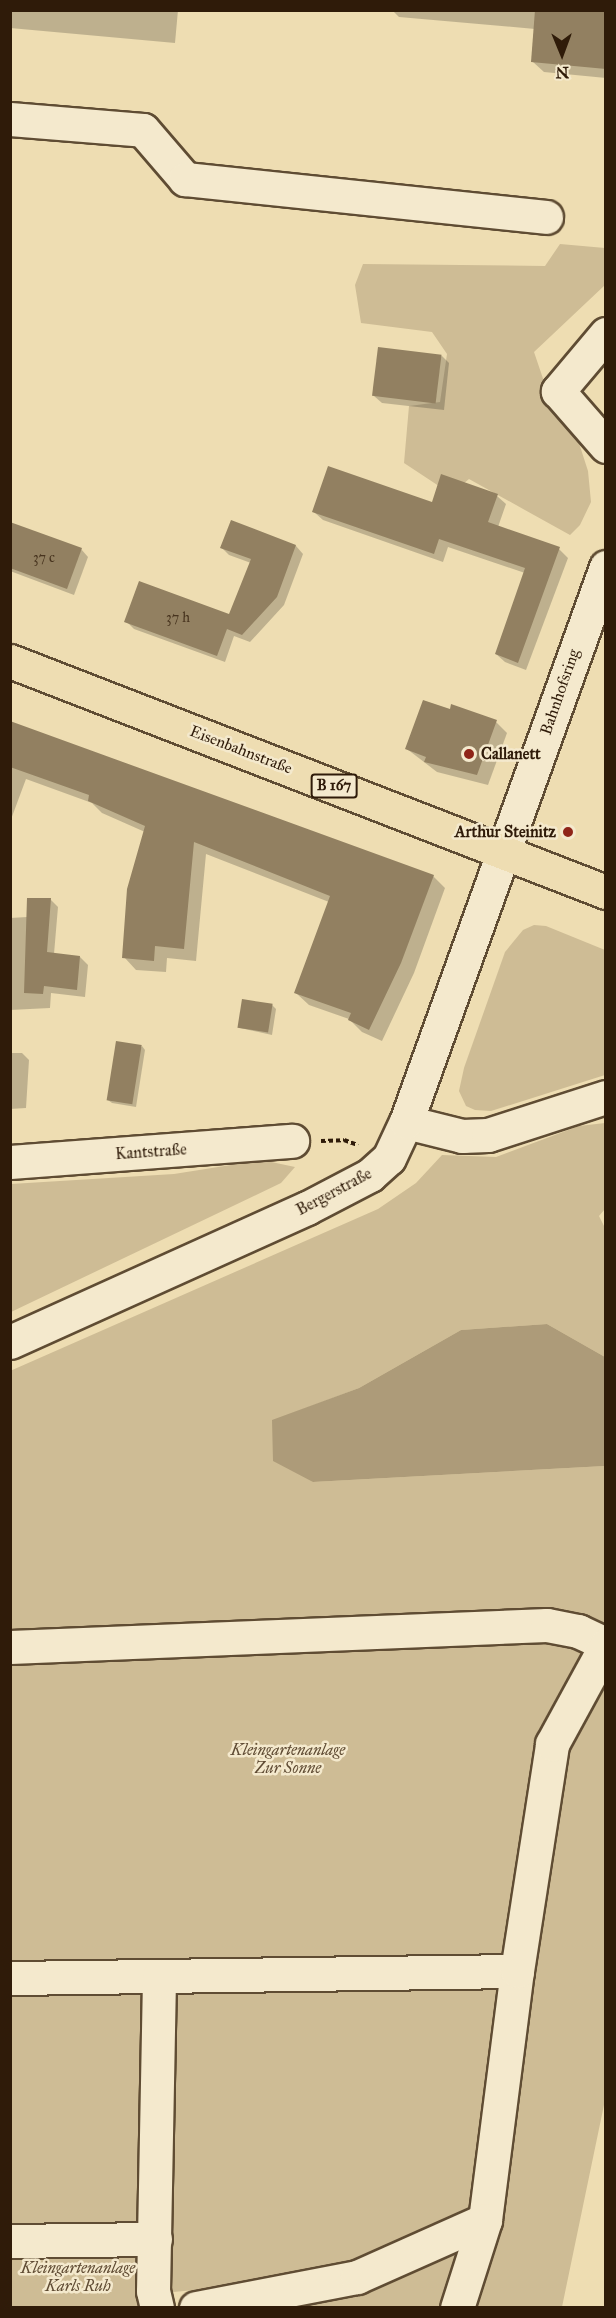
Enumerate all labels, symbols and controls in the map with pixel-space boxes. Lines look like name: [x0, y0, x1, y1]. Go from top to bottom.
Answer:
north arrow: [532, 24, 592, 84]
text: N: [555, 63, 569, 82]
house number: 37 c: [33, 550, 55, 566]
house number: 37 h: [166, 610, 190, 626]
street label: Bahnhofsring: [536, 647, 584, 737]
street label: Eisenbahnstraße: [187, 722, 295, 778]
place label: Callanett: [481, 744, 541, 764]
marker: Callanett: [462, 747, 476, 761]
road number: B 167: [310, 774, 358, 798]
place label: Arthur Steinitz: [455, 822, 556, 842]
marker: Arthur Steinitz: [561, 825, 575, 839]
street label: Kantstraße: [115, 1140, 187, 1164]
street label: Bergerstraße: [293, 1164, 375, 1220]
park label: Kleingartenanlage Zur Sonne: [231, 1740, 345, 1778]
park label: Kleingartenanlage Karls Ruh: [21, 2258, 135, 2296]

